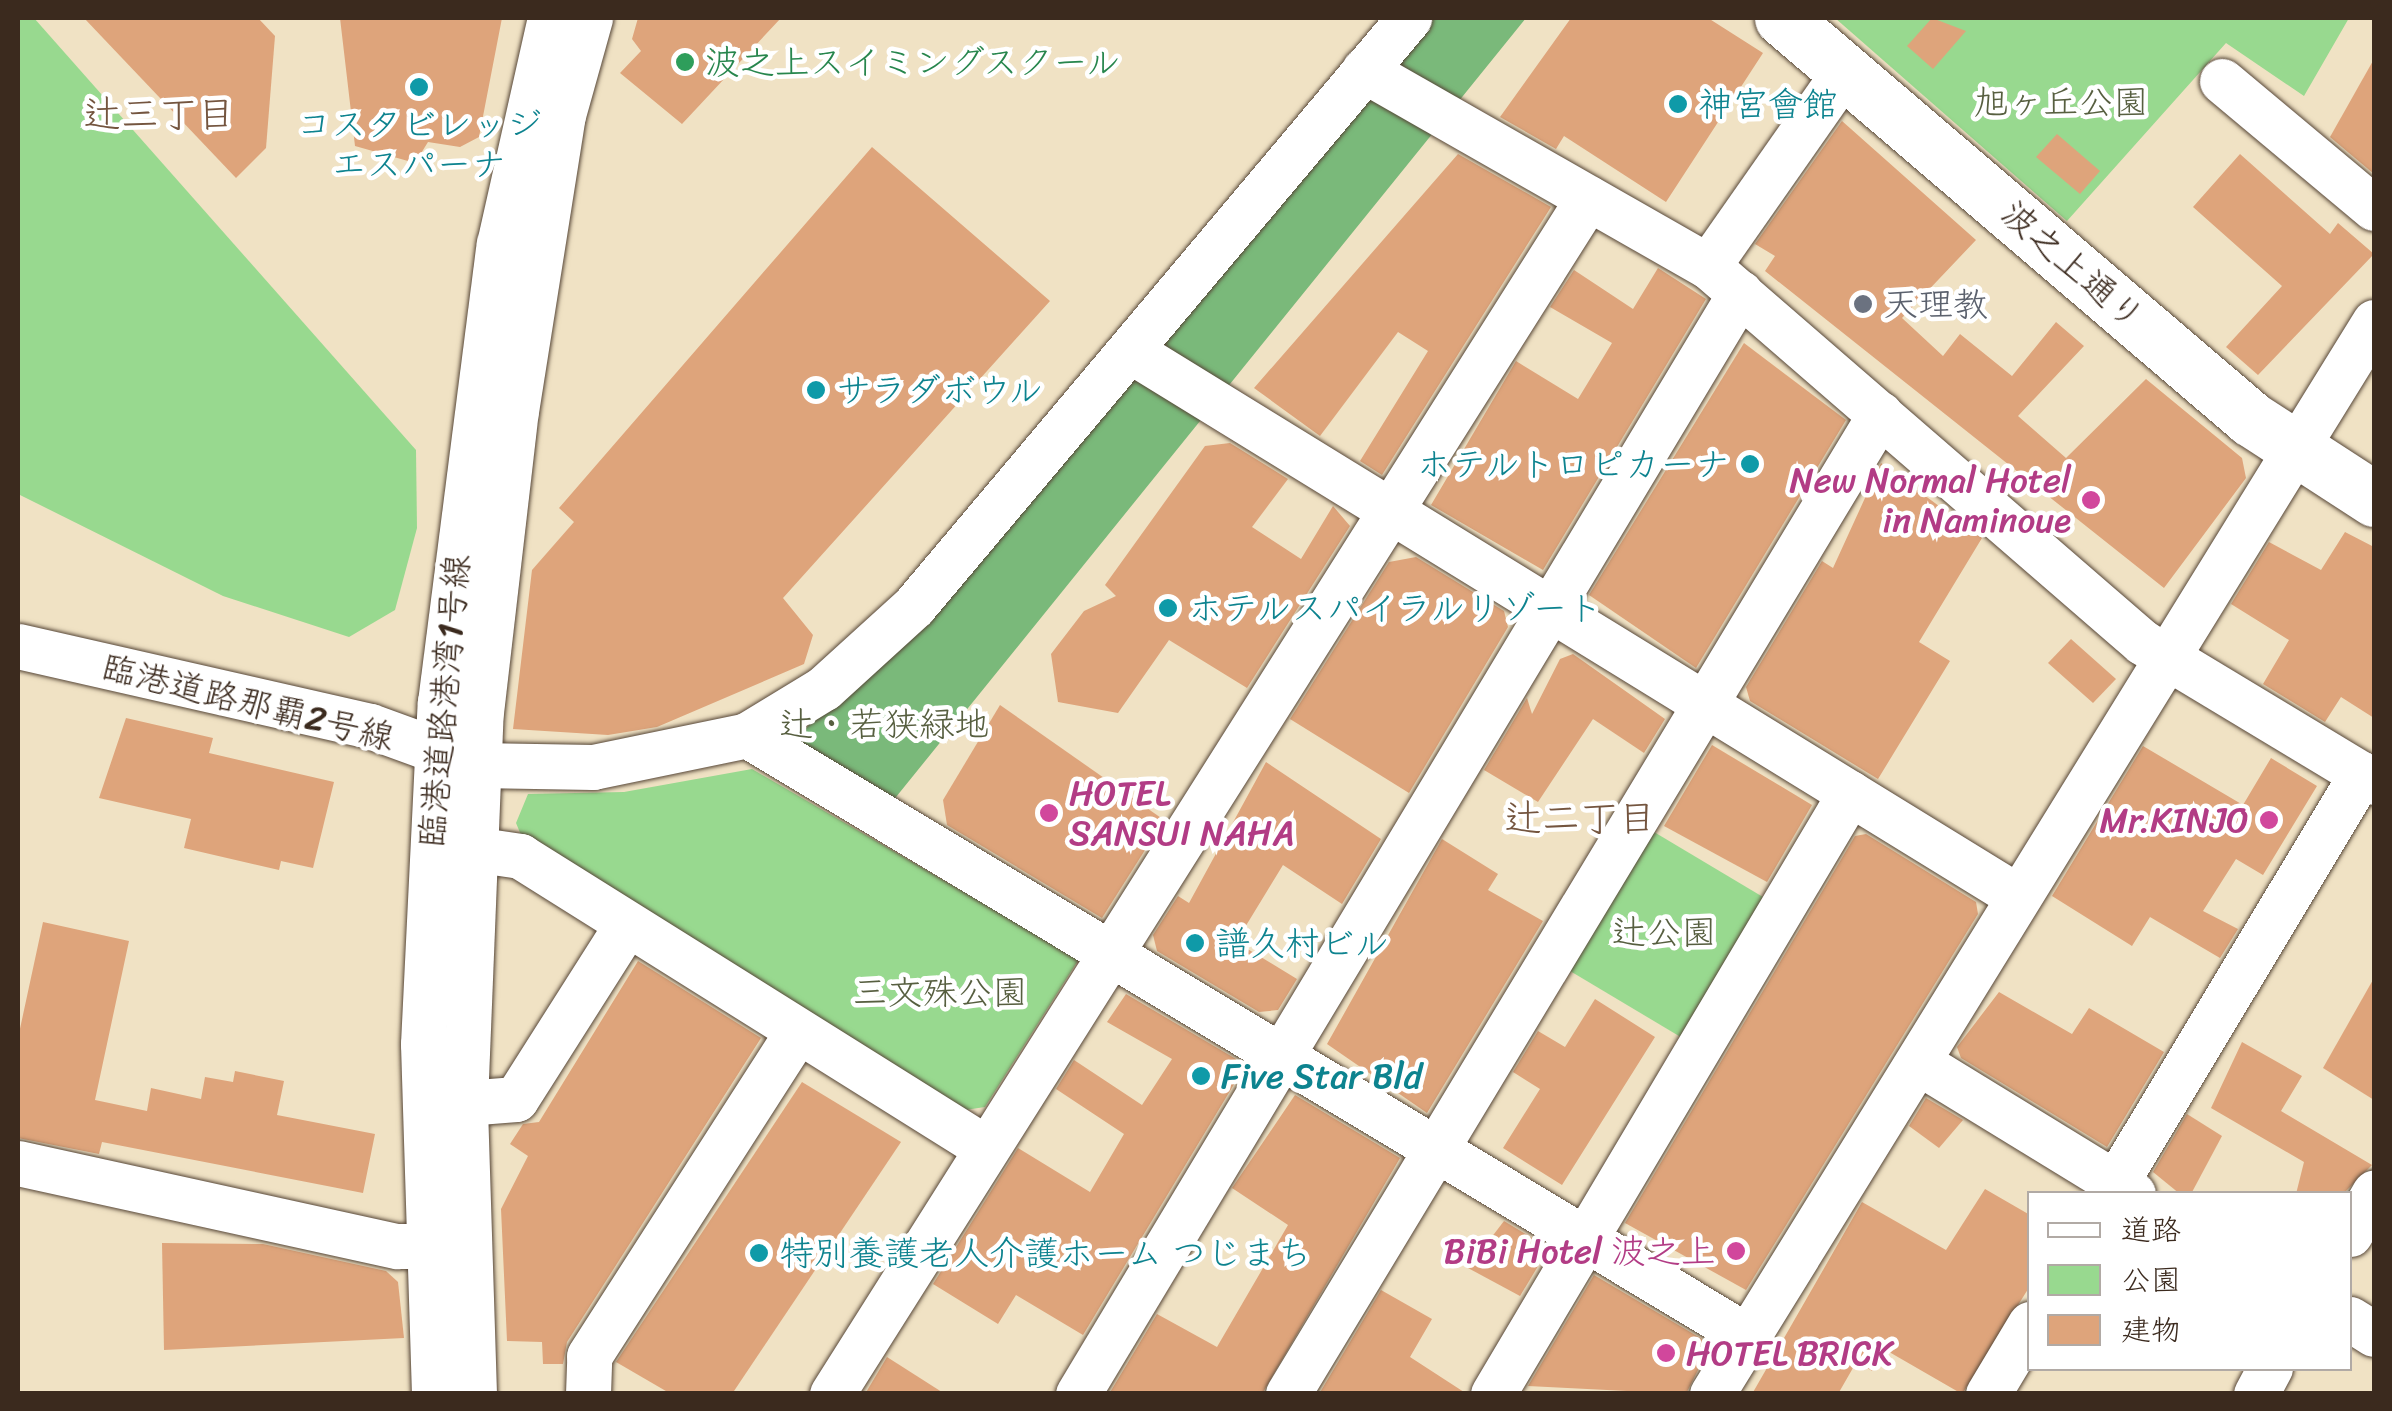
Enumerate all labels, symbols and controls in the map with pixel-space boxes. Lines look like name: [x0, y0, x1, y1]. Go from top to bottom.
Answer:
place label: 波之上スイミングスクール: [705, 41, 1125, 83]
marker: 波之上スイミングスクール: [674, 51, 696, 73]
marker: コスタビレッジ エスパーナ: [408, 76, 430, 98]
park label: 旭ヶ丘公園: [1974, 81, 2148, 123]
place label: 神宮會館: [1698, 83, 1838, 125]
district label: 辻三丁目: [83, 92, 235, 138]
marker: 神宮會館: [1667, 93, 1689, 115]
place label: コスタビレッジ エスパーナ: [297, 103, 541, 185]
street label: 波之上通り: [1993, 192, 2153, 338]
place label: 天理教: [1883, 283, 1988, 325]
marker: 天理教: [1852, 293, 1874, 315]
place label: サラダボウル: [836, 369, 1046, 411]
marker: サラダボウル: [805, 379, 827, 401]
place label: ホテルトロピカーナ: [1415, 443, 1730, 485]
marker: ホテルトロピカーナ: [1739, 453, 1761, 475]
place label: New Normal Hotel in Naminoue: [1790, 459, 2071, 541]
marker: New Normal Hotel in Naminoue: [2080, 489, 2102, 511]
street label: 臨港道路港湾1号線: [410, 552, 478, 850]
place label: ホテルスパイラルリゾート: [1188, 587, 1605, 629]
marker: ホテルスパイラルリゾート: [1157, 597, 1179, 619]
street label: 臨港道路那覇2号線: [97, 645, 399, 759]
park label: 辻・若狭緑地: [779, 703, 989, 745]
place label: HOTEL SANSUI NAHA: [1069, 772, 1295, 854]
district label: 辻二丁目: [1504, 796, 1656, 842]
place label: Mr.KINJO: [2099, 799, 2249, 841]
marker: HOTEL SANSUI NAHA: [1038, 802, 1060, 824]
marker: Mr.KINJO: [2258, 809, 2280, 831]
park label: 辻公園: [1612, 911, 1716, 953]
place label: 譜久村ビル: [1215, 922, 1390, 964]
marker: 譜久村ビル: [1184, 932, 1206, 954]
park label: 三文殊公園: [853, 971, 1027, 1013]
place label: Five Star Bld: [1221, 1055, 1422, 1097]
marker: Five Star Bld: [1190, 1065, 1212, 1087]
legend: [2027, 1191, 2352, 1371]
text: 道路: [2121, 1203, 2181, 1257]
place label: BiBi Hotel 波之上: [1443, 1230, 1716, 1272]
place label: 特別養護老人介護ホーム つじまち: [779, 1232, 1313, 1274]
marker: BiBi Hotel 波之上: [1725, 1240, 1747, 1262]
marker: 特別養護老人介護ホーム つじまち: [748, 1242, 770, 1264]
text: 公園: [2121, 1253, 2181, 1307]
text: 建物: [2121, 1303, 2181, 1357]
place label: HOTEL BRICK: [1686, 1332, 1896, 1374]
marker: HOTEL BRICK: [1655, 1342, 1677, 1364]

